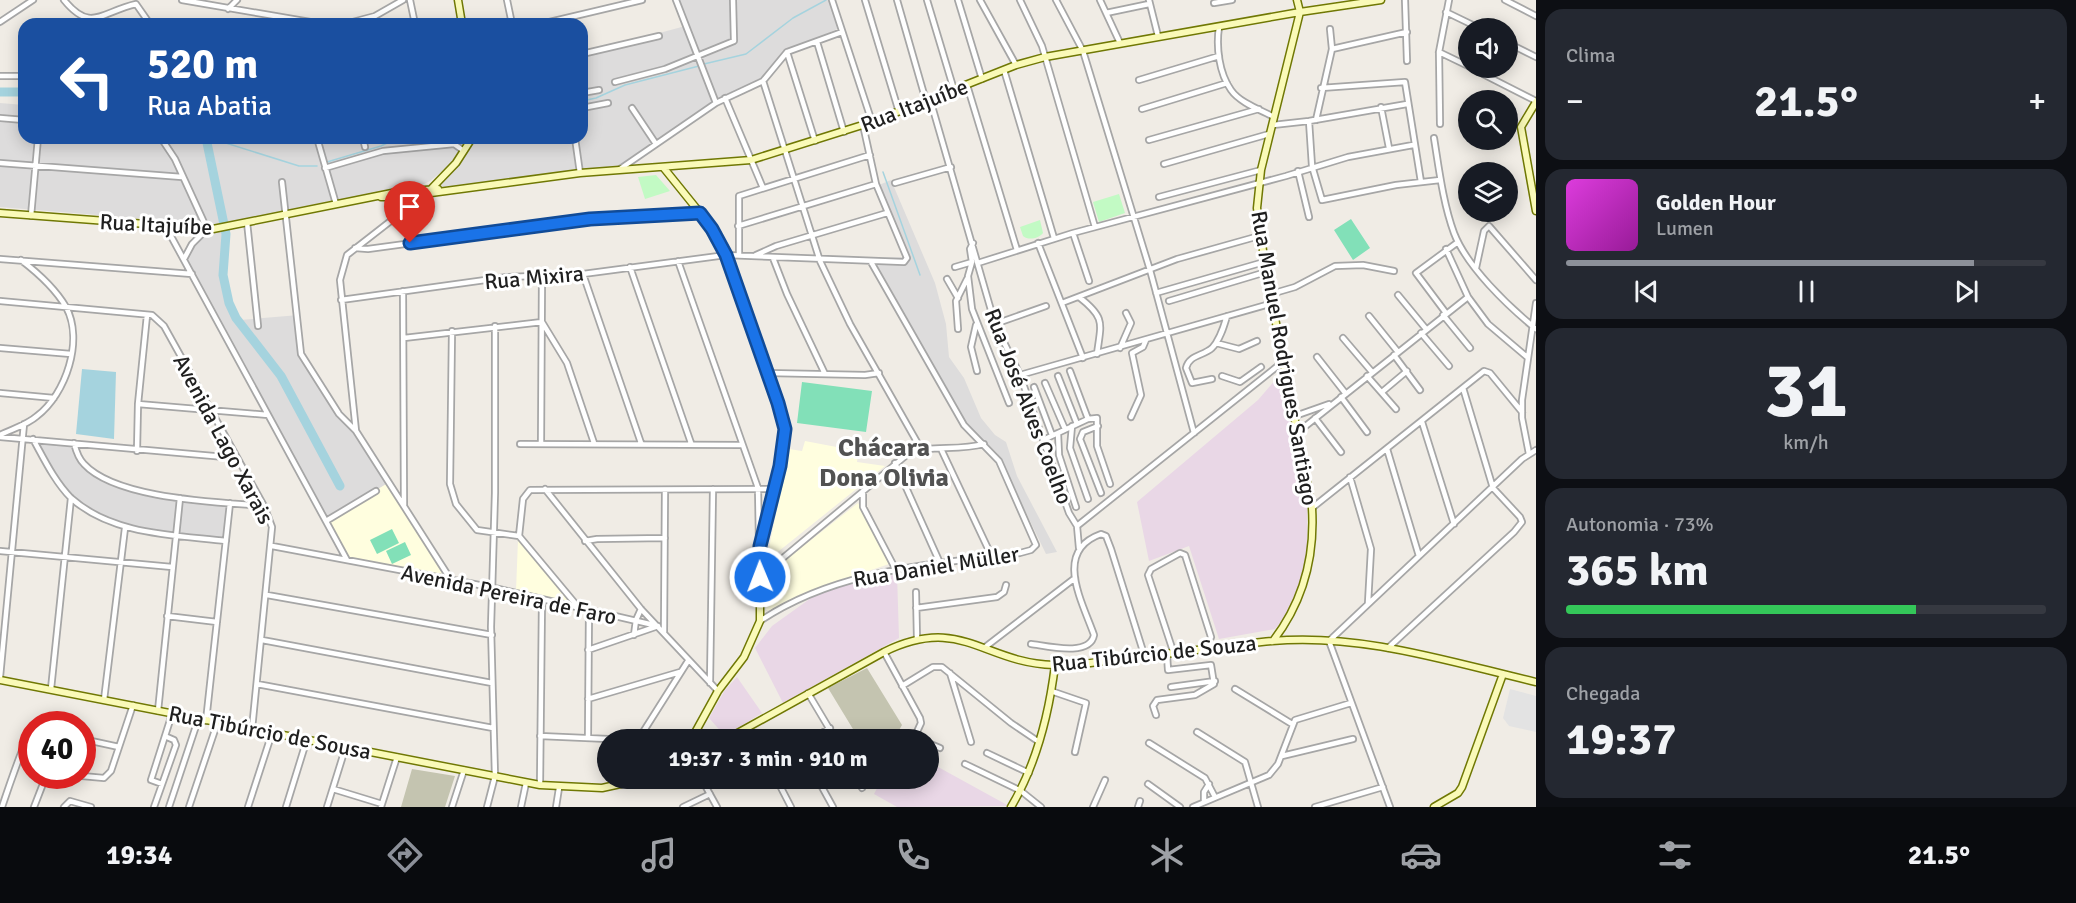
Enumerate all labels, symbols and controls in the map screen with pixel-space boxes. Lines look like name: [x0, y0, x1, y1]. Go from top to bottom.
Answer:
map controls: [1458, 18, 1518, 222]
button: sound: [1458, 18, 1518, 78]
text: 520 m: [147, 39, 258, 90]
icon: left: [48, 42, 126, 120]
text: Clima: [1566, 43, 1615, 68]
street label: Rua Itajuíbe: [857, 73, 972, 138]
text: 21.5°: [1754, 74, 1858, 129]
text: −: [1566, 81, 1584, 122]
text: +: [2028, 81, 2046, 122]
text: Rua Abatia: [147, 90, 272, 123]
button: search: [1458, 90, 1518, 150]
button: layers: [1458, 162, 1518, 222]
pin: [384, 181, 435, 243]
text: Golden Hour: [1656, 189, 1776, 216]
icon: arrive: [393, 190, 426, 223]
street label: Rua Itajuíbe: [99, 208, 213, 241]
street label: Rua Manuel Rodrigues Santiago: [1245, 209, 1324, 508]
text: Lumen: [1656, 216, 1714, 241]
street label: Rua Mixira: [483, 260, 585, 295]
icon: previous: [1630, 275, 1663, 308]
icon: pause: [1790, 275, 1823, 308]
icon: next: [1950, 275, 1983, 308]
street label: Rua José Alves Coelho: [979, 304, 1078, 508]
text: 31: [1764, 343, 1848, 439]
street label: Avenida Lago Xarais: [167, 350, 280, 529]
text: km/h: [1783, 430, 1829, 455]
district label: Chácara Dona Olivia: [819, 432, 949, 494]
text: Autonomia · 73%: [1566, 512, 1714, 537]
street label: Rua Daniel Müller: [851, 540, 1021, 593]
text: 365 km: [1566, 543, 1709, 598]
position arrow: [728, 545, 792, 609]
street label: Avenida Pereira de Faro: [399, 558, 619, 631]
street label: Rua Tibúrcio de Souza: [1050, 629, 1258, 678]
text: Chegada: [1566, 681, 1640, 706]
street label: Rua Tibúrcio de Sousa: [166, 700, 373, 765]
speed limit sign: 40: [18, 711, 96, 789]
text: 19:37: [1566, 712, 1676, 767]
text: 19:37 · 3 min · 910 m: [668, 745, 868, 772]
icon: directions: [384, 834, 426, 876]
icon: music: [638, 834, 680, 876]
icon: phone: [892, 834, 934, 876]
icon: climate: [1146, 834, 1188, 876]
icon: car: [1400, 834, 1442, 876]
icon: filters: [1654, 834, 1696, 876]
text: 19:34: [106, 839, 172, 872]
text: 21.5°: [1908, 839, 1970, 872]

